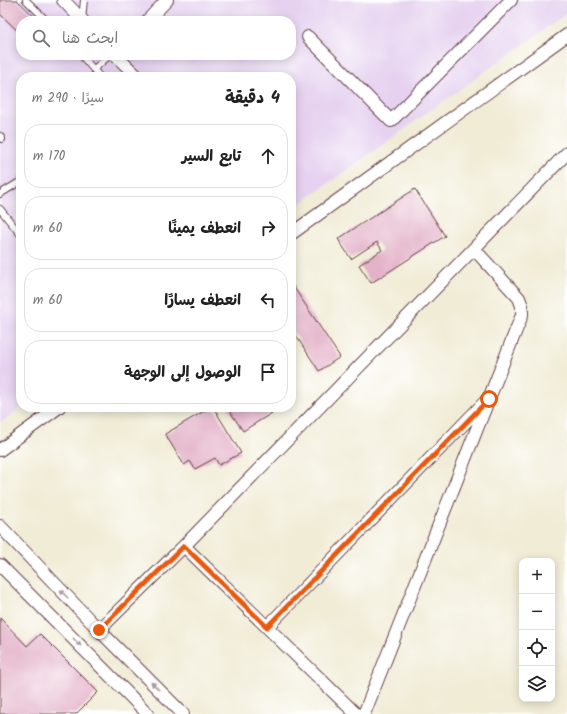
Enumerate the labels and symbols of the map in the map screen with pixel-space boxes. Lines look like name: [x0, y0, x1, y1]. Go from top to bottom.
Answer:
route start: [480, 390, 498, 408]
one-way arrow: [60, 589, 69, 599]
route end: [90, 621, 108, 639]
one-way arrow: [72, 637, 82, 647]
one-way arrow: [150, 681, 160, 691]

